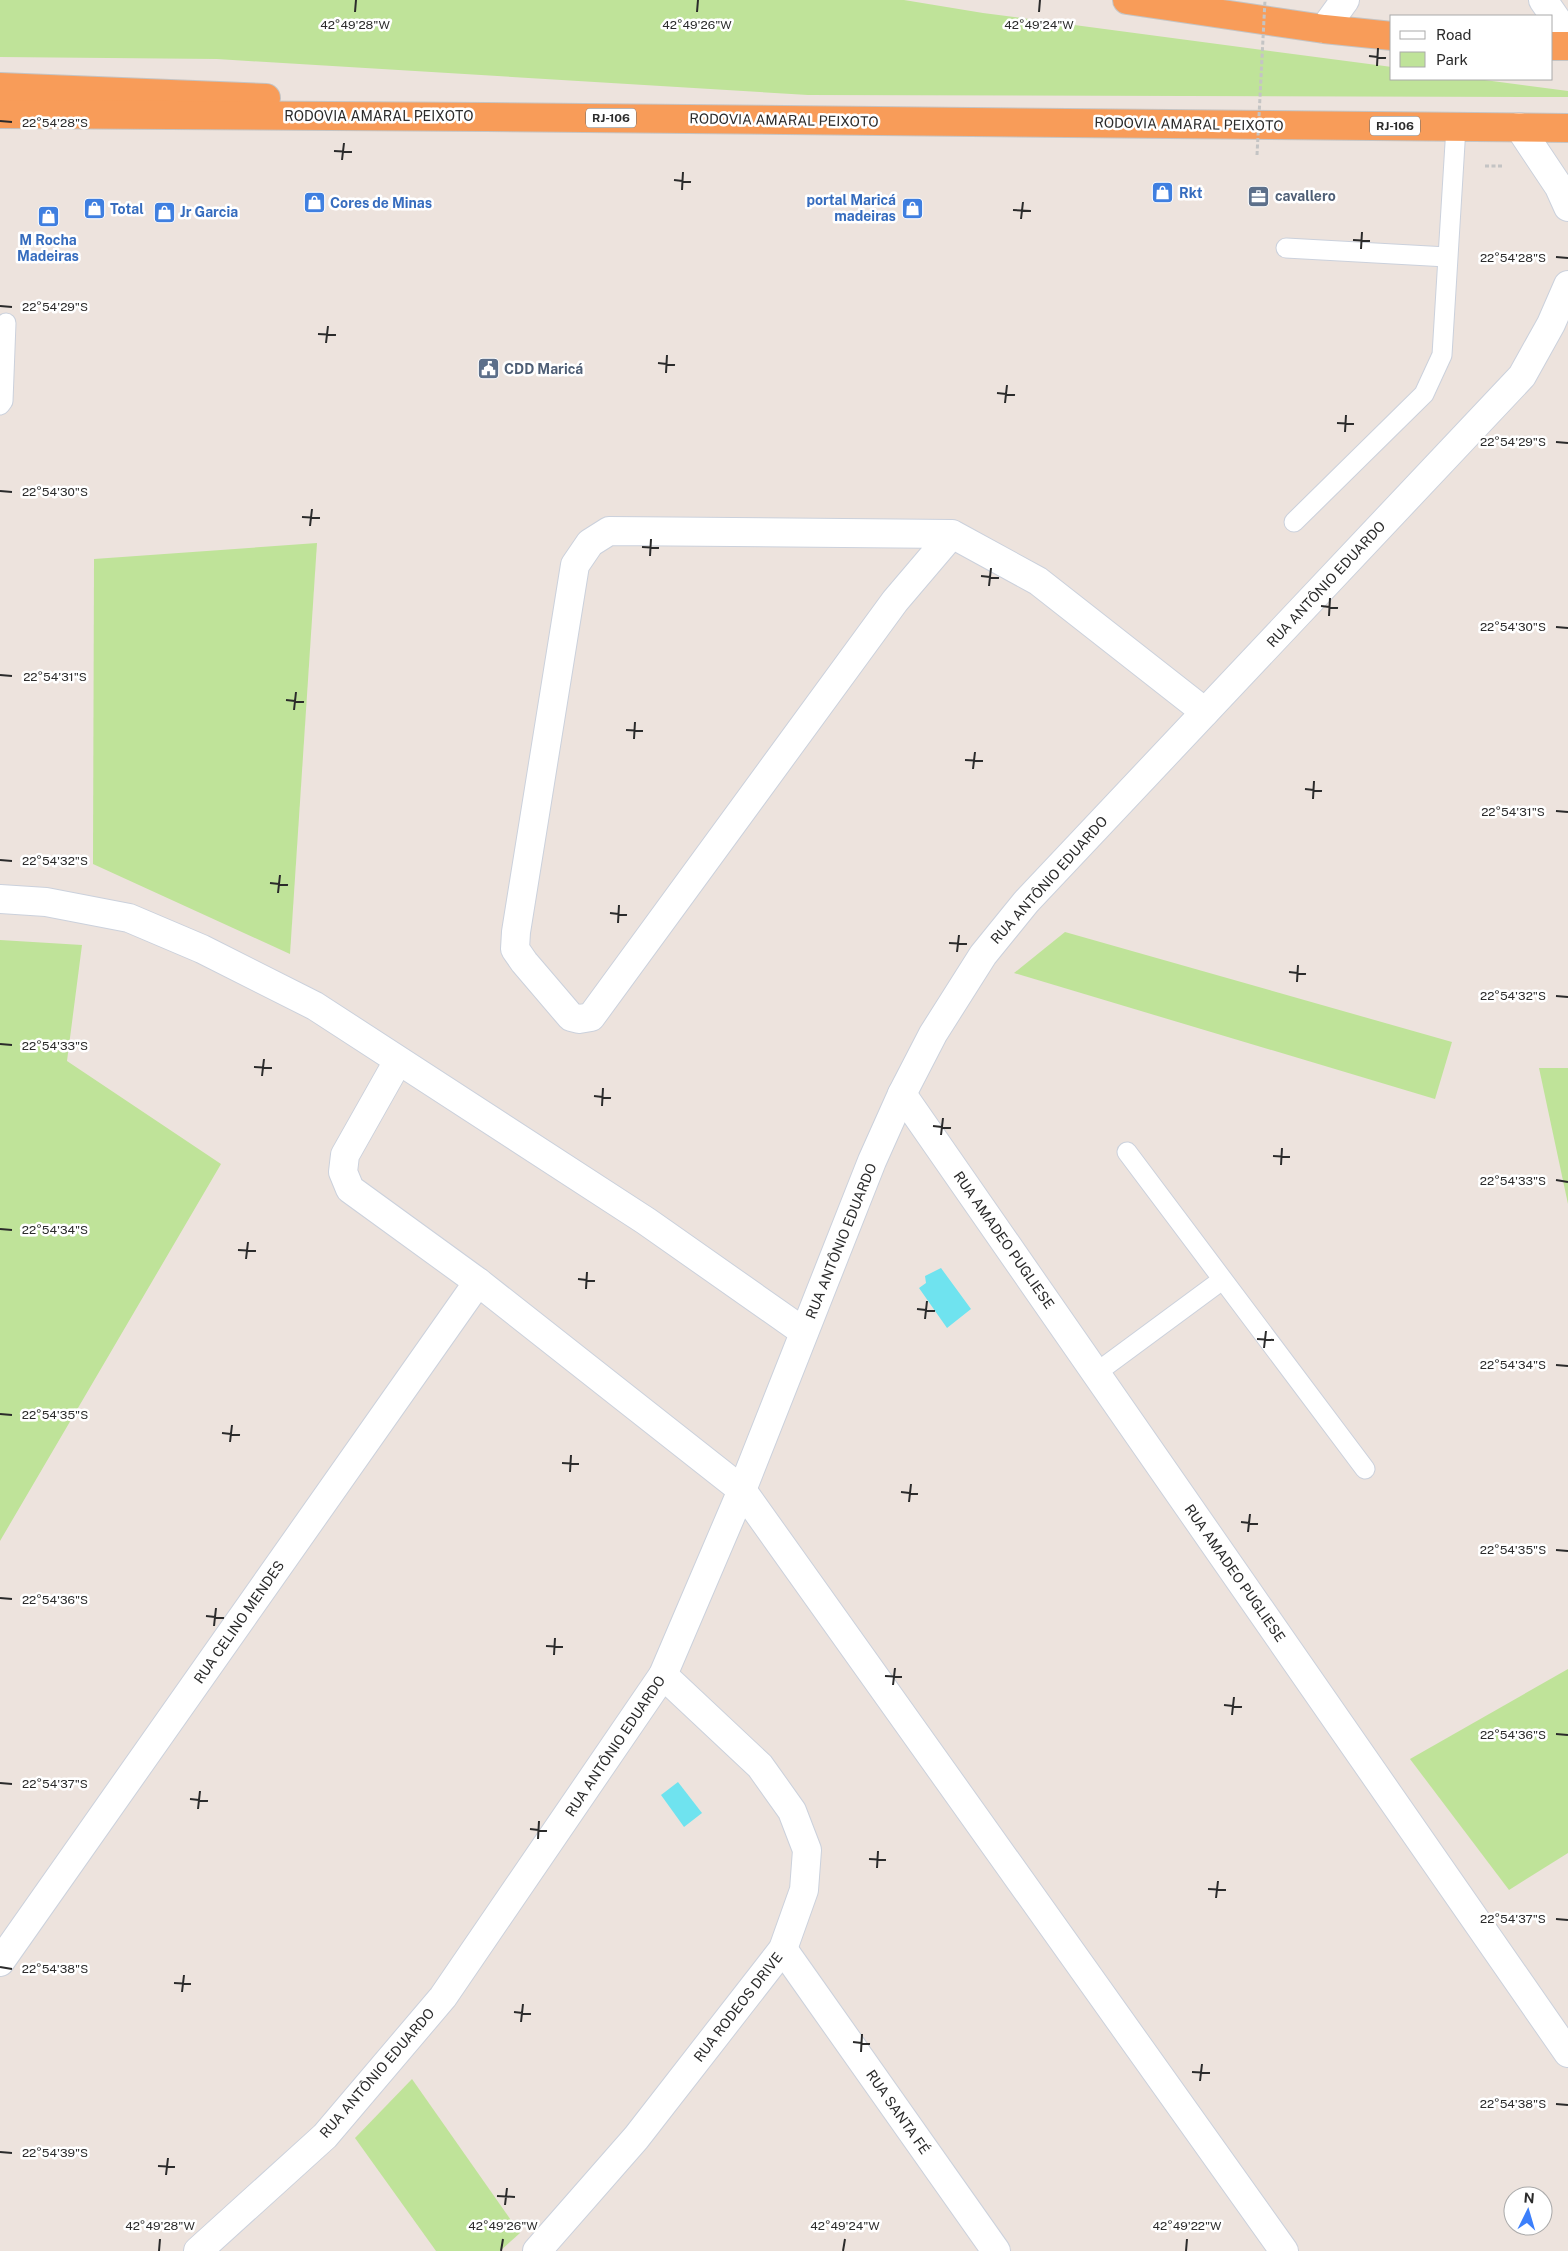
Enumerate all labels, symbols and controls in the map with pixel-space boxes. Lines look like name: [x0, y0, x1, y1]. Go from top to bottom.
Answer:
legend: [1390, 15, 1553, 80]
text: 42°49'28"W: [320, 18, 390, 32]
text: 42°49'26"W: [662, 18, 732, 32]
text: 42°49'24"W: [1004, 18, 1074, 32]
text: Road: [1436, 26, 1472, 43]
text: Park: [1436, 51, 1468, 68]
street label: RODOVIA AMARAL PEIXOTO: [284, 108, 474, 124]
road number: RJ-106: [586, 109, 636, 128]
street label: RODOVIA AMARAL PEIXOTO: [689, 110, 879, 130]
street label: RODOVIA AMARAL PEIXOTO: [1094, 114, 1284, 134]
text: 22°54'28"S: [22, 116, 88, 130]
road number: RJ-106: [1370, 116, 1420, 136]
shop icon: Rkt: [1151, 181, 1175, 205]
office icon: cavallero: [1247, 184, 1271, 208]
place label: Rkt: [1179, 185, 1203, 201]
place label: cavallero: [1275, 188, 1336, 204]
shop icon: Cores de Minas: [302, 191, 326, 215]
place label: portal Maricá madeiras: [806, 192, 896, 224]
place label: Cores de Minas: [330, 195, 432, 211]
shop icon: portal Maricá madeiras: [900, 196, 924, 220]
shop icon: Total: [82, 197, 106, 221]
shop icon: Jr Garcia: [152, 200, 176, 224]
place label: Total: [110, 201, 144, 217]
place label: Jr Garcia: [180, 204, 238, 220]
shop icon: M Rocha Madeiras: [36, 205, 60, 229]
place label: M Rocha Madeiras: [17, 232, 79, 264]
text: 22°54'28"S: [1480, 251, 1546, 265]
text: 22°54'29"S: [22, 300, 88, 314]
public building icon: CDD Maricá: [476, 357, 500, 381]
place label: CDD Maricá: [504, 361, 583, 377]
text: 22°54'29"S: [1480, 435, 1546, 449]
text: 22°54'30"S: [22, 485, 88, 499]
street label: RUA ANTÔNIO EDUARDO: [1263, 517, 1389, 650]
text: 22°54'30"S: [1480, 620, 1546, 634]
text: 22°54'31"S: [23, 670, 87, 684]
text: 22°54'31"S: [1481, 805, 1545, 819]
street label: RUA ANTÔNIO EDUARDO: [987, 812, 1111, 947]
text: 22°54'32"S: [22, 854, 88, 868]
text: 22°54'32"S: [1480, 989, 1546, 1003]
text: 22°54'33"S: [22, 1039, 88, 1053]
street label: RUA ANTÔNIO EDUARDO: [802, 1161, 880, 1321]
street label: RUA AMADEO PUGLIESE: [950, 1168, 1058, 1312]
text: 22°54'33"S: [1480, 1174, 1546, 1188]
text: 22°54'34"S: [22, 1223, 88, 1237]
text: 22°54'34"S: [1480, 1358, 1546, 1372]
text: 22°54'35"S: [22, 1408, 88, 1422]
street label: RUA AMADEO PUGLIESE: [1181, 1501, 1289, 1645]
text: 22°54'35"S: [1480, 1543, 1546, 1557]
street label: RUA CELINO MENDES: [191, 1558, 287, 1686]
text: 22°54'36"S: [22, 1593, 88, 1607]
street label: RUA ANTÔNIO EDUARDO: [561, 1672, 668, 1819]
text: 22°54'36"S: [1480, 1728, 1546, 1742]
text: 22°54'37"S: [22, 1777, 88, 1791]
text: 22°54'37"S: [1480, 1912, 1546, 1926]
street label: RUA RODEOS DRIVE: [690, 1949, 786, 2065]
text: 22°54'38"S: [22, 1962, 88, 1976]
street label: RUA ANTÔNIO EDUARDO: [316, 2004, 438, 2141]
street label: RUA SANTA FÉ: [863, 2066, 934, 2157]
text: 22°54'38"S: [1480, 2097, 1546, 2111]
text: 22°54'39"S: [22, 2146, 88, 2160]
north arrow: [1503, 2186, 1553, 2236]
text: N: [1523, 2190, 1535, 2206]
text: 42°49'28"W: [125, 2219, 195, 2233]
text: 42°49'26"W: [468, 2219, 538, 2233]
text: 42°49'24"W: [810, 2219, 880, 2233]
text: 42°49'22"W: [1152, 2219, 1222, 2233]

